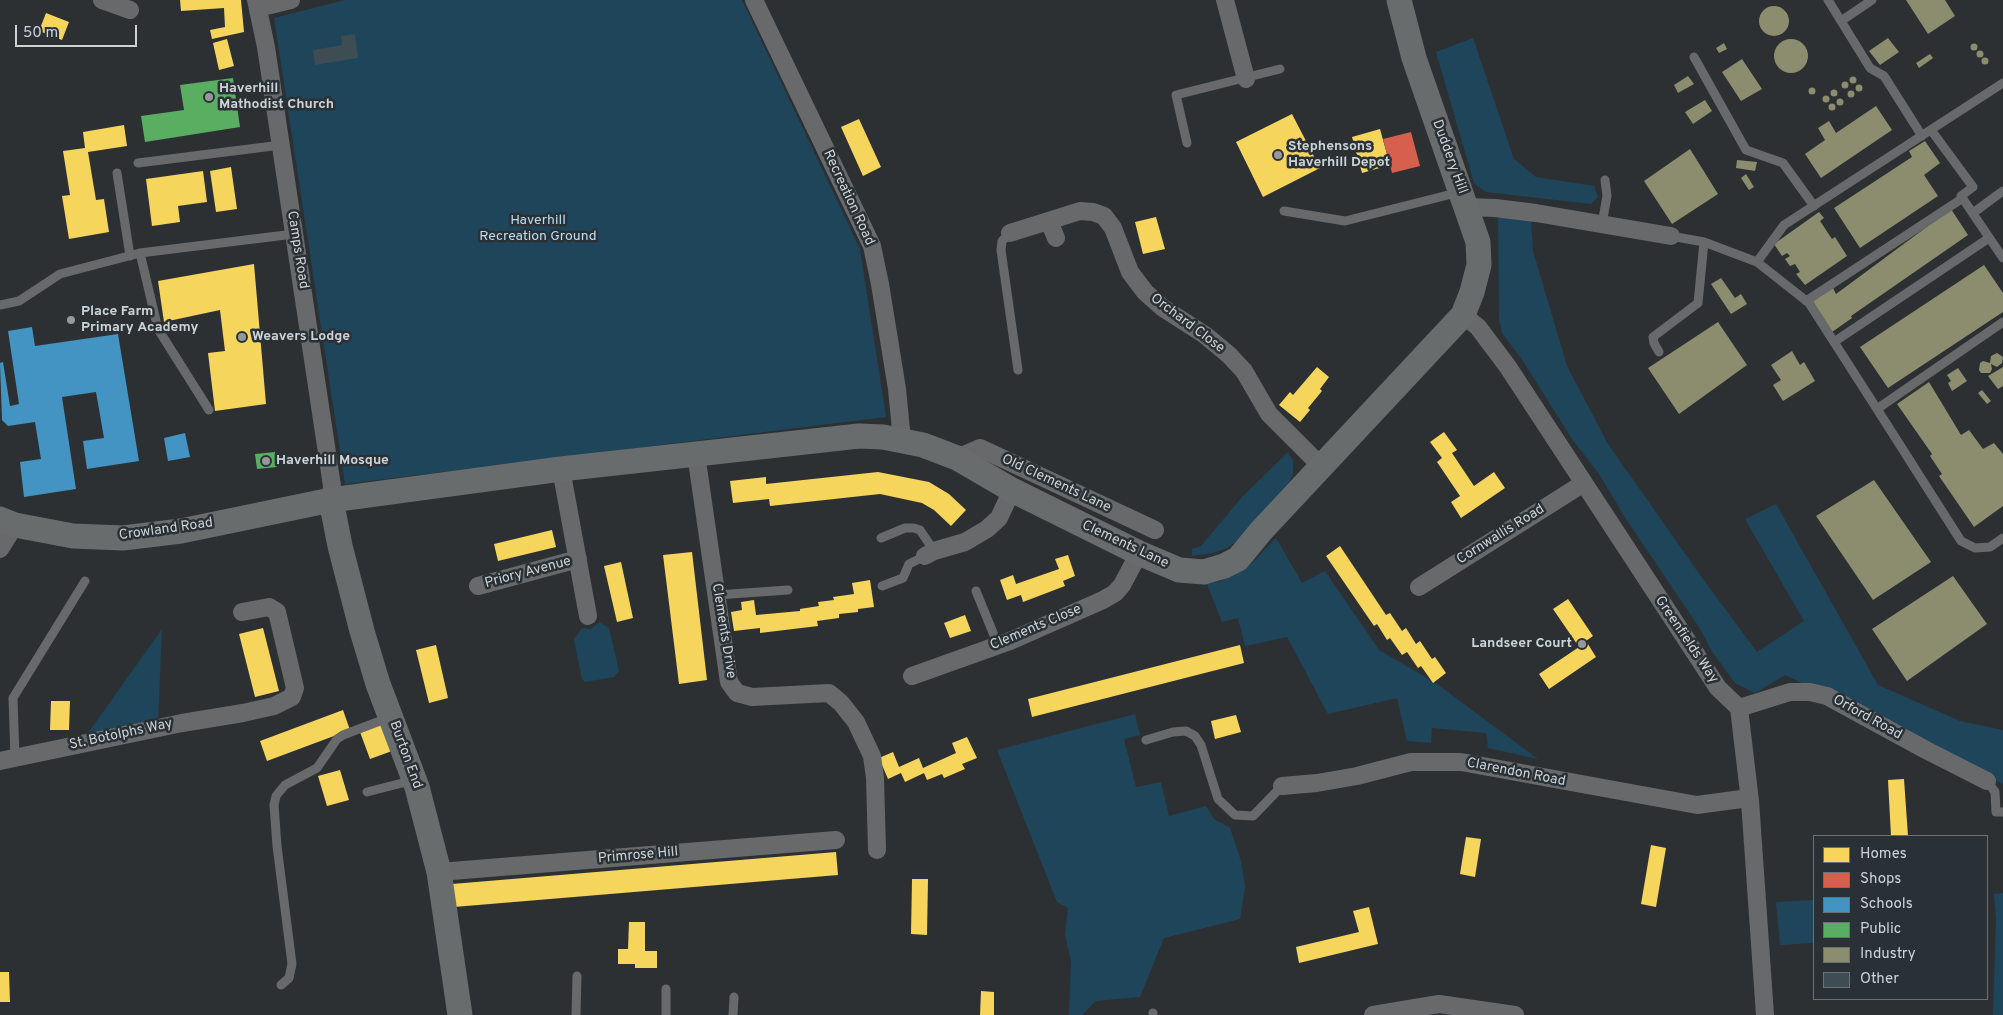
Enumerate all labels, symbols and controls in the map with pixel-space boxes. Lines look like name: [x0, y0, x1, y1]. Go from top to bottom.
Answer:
scale bar: [18, 15, 140, 47]
text: 50 m: [23, 24, 58, 43]
place label: Haverhill Mathodist Church: [219, 81, 334, 114]
marker: Haverhill Mathodist Church: [203, 91, 215, 103]
street label: Duddery Hill: [1428, 118, 1470, 196]
place label: Stephensons Haverhill Depot: [1288, 139, 1390, 172]
street label: Recreation Road: [819, 148, 877, 248]
marker: Stephensons Haverhill Depot: [1272, 149, 1284, 161]
street label: Camps Road: [283, 210, 311, 290]
park label: Haverhill Recreation Ground: [479, 213, 597, 246]
street label: Orchard Close: [1147, 291, 1227, 357]
place label: Place Farm Primary Academy: [81, 304, 199, 336]
marker: Place Farm Primary Academy: [65, 314, 77, 326]
place label: Weavers Lodge: [252, 329, 350, 345]
marker: Weavers Lodge: [236, 331, 248, 343]
street label: Old Clements Lane: [999, 451, 1113, 517]
place label: Haverhill Mosque: [276, 453, 389, 469]
marker: Haverhill Mosque: [260, 455, 272, 467]
street label: Cornwallis Road: [1454, 501, 1548, 569]
street label: Crowland Road: [118, 515, 214, 545]
street label: Clements Lane: [1079, 518, 1171, 572]
street label: Priory Avenue: [483, 553, 573, 593]
street label: Clements Drive: [707, 582, 739, 680]
street label: Greenfields Way: [1651, 593, 1721, 687]
street label: Clements Close: [988, 601, 1084, 655]
place label: Landseer Court: [1471, 636, 1572, 652]
marker: Landseer Court: [1576, 638, 1588, 650]
street label: Orford Road: [1829, 692, 1905, 744]
street label: St. Botolphs Way: [68, 716, 174, 754]
street label: Burton End: [385, 719, 425, 791]
street label: Clarendon Road: [1465, 755, 1567, 791]
legend: [1813, 835, 1988, 1000]
street label: Primrose Hill: [597, 844, 679, 868]
text: Homes: [1860, 845, 1907, 864]
text: Shops: [1860, 870, 1901, 889]
text: Schools: [1860, 895, 1913, 914]
text: Public: [1860, 920, 1901, 939]
text: Industry: [1860, 945, 1916, 964]
text: Other: [1860, 970, 1899, 989]

